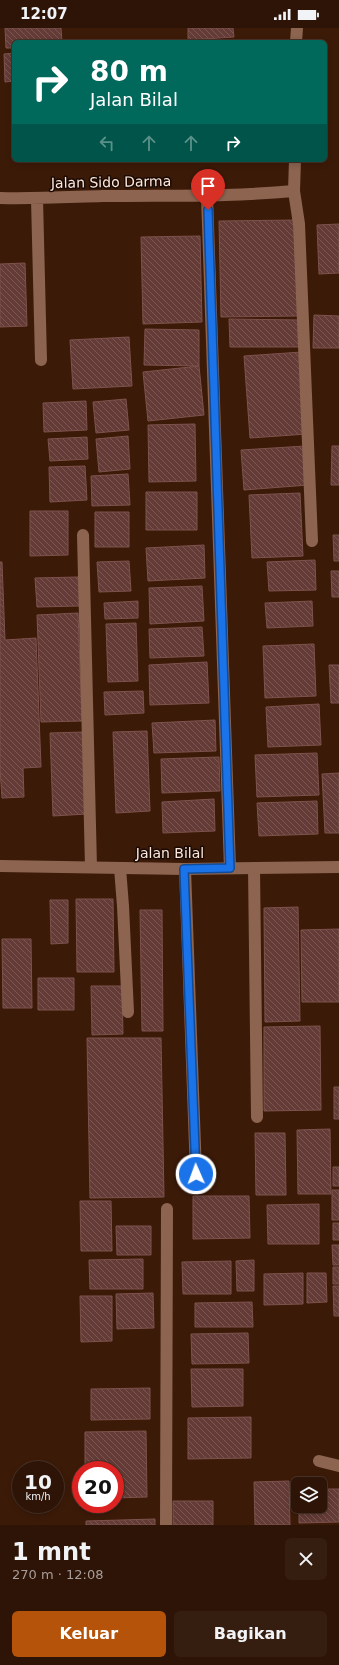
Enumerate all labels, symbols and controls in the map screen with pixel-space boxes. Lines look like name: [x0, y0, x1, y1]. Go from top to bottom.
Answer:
text: 12:07: [20, 5, 68, 23]
text: 80 m: [90, 55, 168, 88]
icon: right: [24, 56, 76, 108]
text: Jalan Bilal: [90, 89, 178, 110]
icon: left: [96, 132, 118, 154]
icon: ahead: [138, 132, 160, 154]
icon: ahead: [180, 132, 202, 154]
icon: right: [222, 132, 244, 154]
pin: [191, 169, 225, 210]
street label: Jalan Sido Darma: [50, 173, 171, 191]
icon: arrive: [197, 175, 219, 197]
street label: Jalan Bilal: [135, 845, 204, 861]
position arrow: [175, 1153, 217, 1195]
speed limit sign: 20: [72, 1461, 124, 1513]
text: 10: [24, 1470, 52, 1494]
map controls: [291, 1477, 327, 1513]
button: layers: [291, 1477, 327, 1513]
text: km/h: [25, 1491, 51, 1502]
text: 1 mnt: [12, 1538, 91, 1566]
button: close: [285, 1538, 327, 1580]
text: 270 m · 12:08: [12, 1567, 103, 1582]
button: Keluar: [12, 1611, 166, 1657]
button: Bagikan: [174, 1611, 327, 1657]

